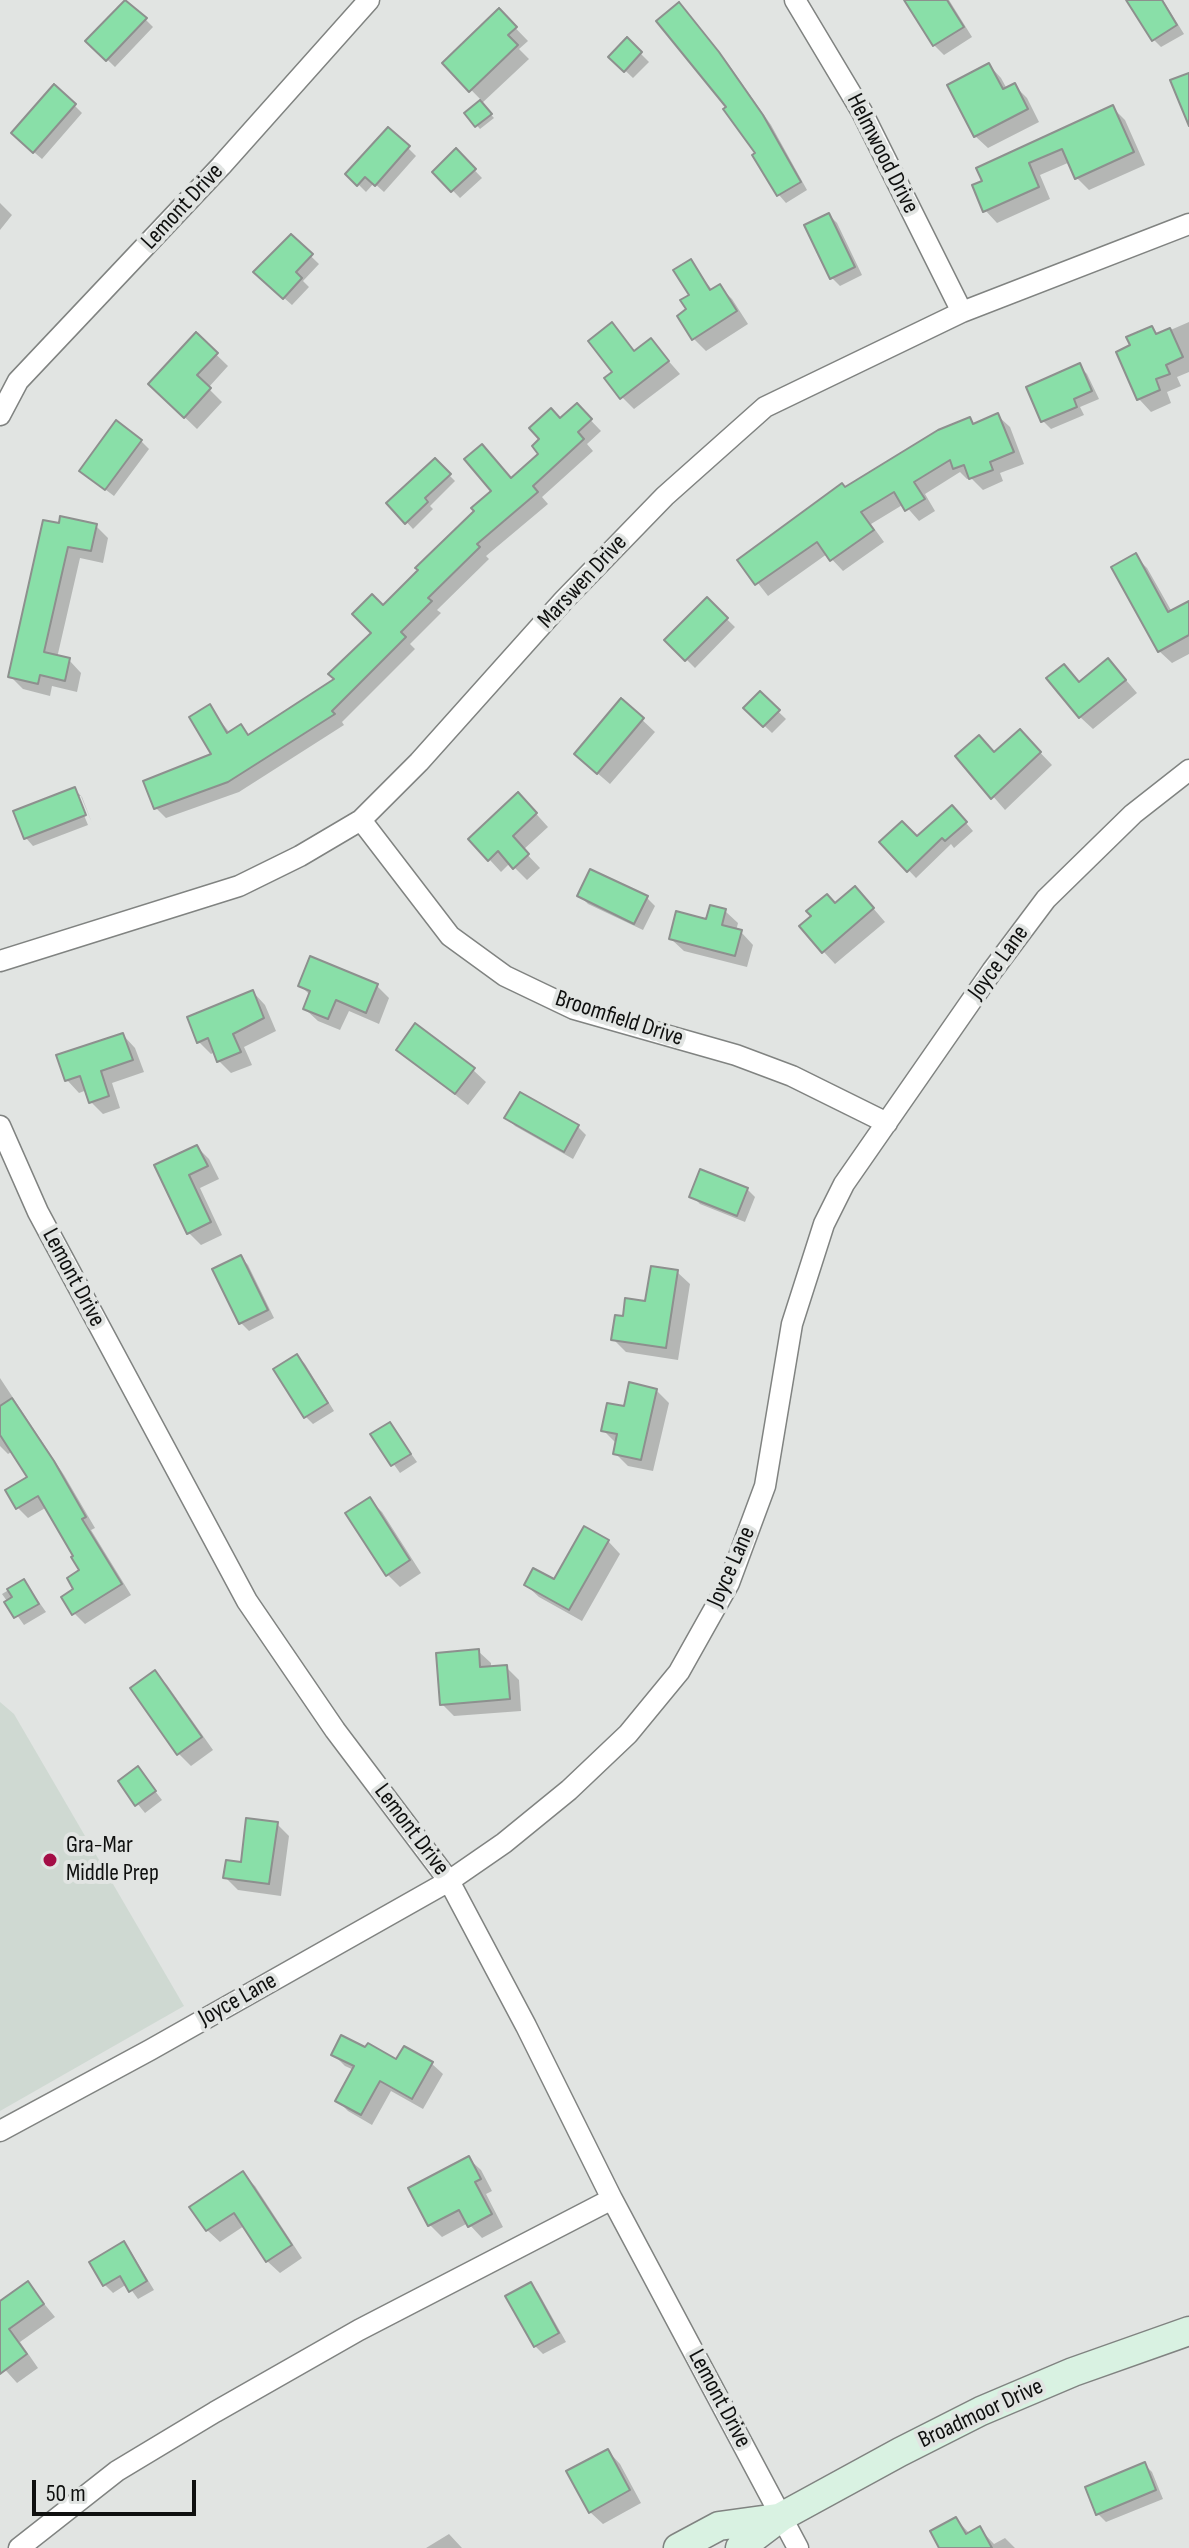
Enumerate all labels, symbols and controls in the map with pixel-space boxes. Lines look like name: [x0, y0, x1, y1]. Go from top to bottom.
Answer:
street label: Helmwood Drive: [839, 89, 925, 219]
street label: Lemont Drive: [136, 158, 230, 256]
street label: Marswen Drive: [532, 529, 634, 635]
street label: Joyce Lane: [962, 920, 1036, 1006]
street label: Broomfield Drive: [551, 985, 687, 1053]
street label: Lemont Drive: [35, 1224, 111, 1332]
street label: Joyce Lane: [702, 1522, 762, 1612]
street label: Lemont Drive: [367, 1779, 455, 1881]
place label: Gra-Mar Middle Prep: [66, 1832, 159, 1888]
marker: Gra-Mar Middle Prep: [41, 1851, 59, 1869]
street label: Joyce Lane: [194, 1967, 282, 2033]
street label: Lemont Drive: [681, 2345, 757, 2453]
street label: Broadmoor Drive: [914, 2373, 1048, 2455]
scale bar: [36, 2464, 200, 2514]
text: 50 m: [46, 2479, 86, 2508]

